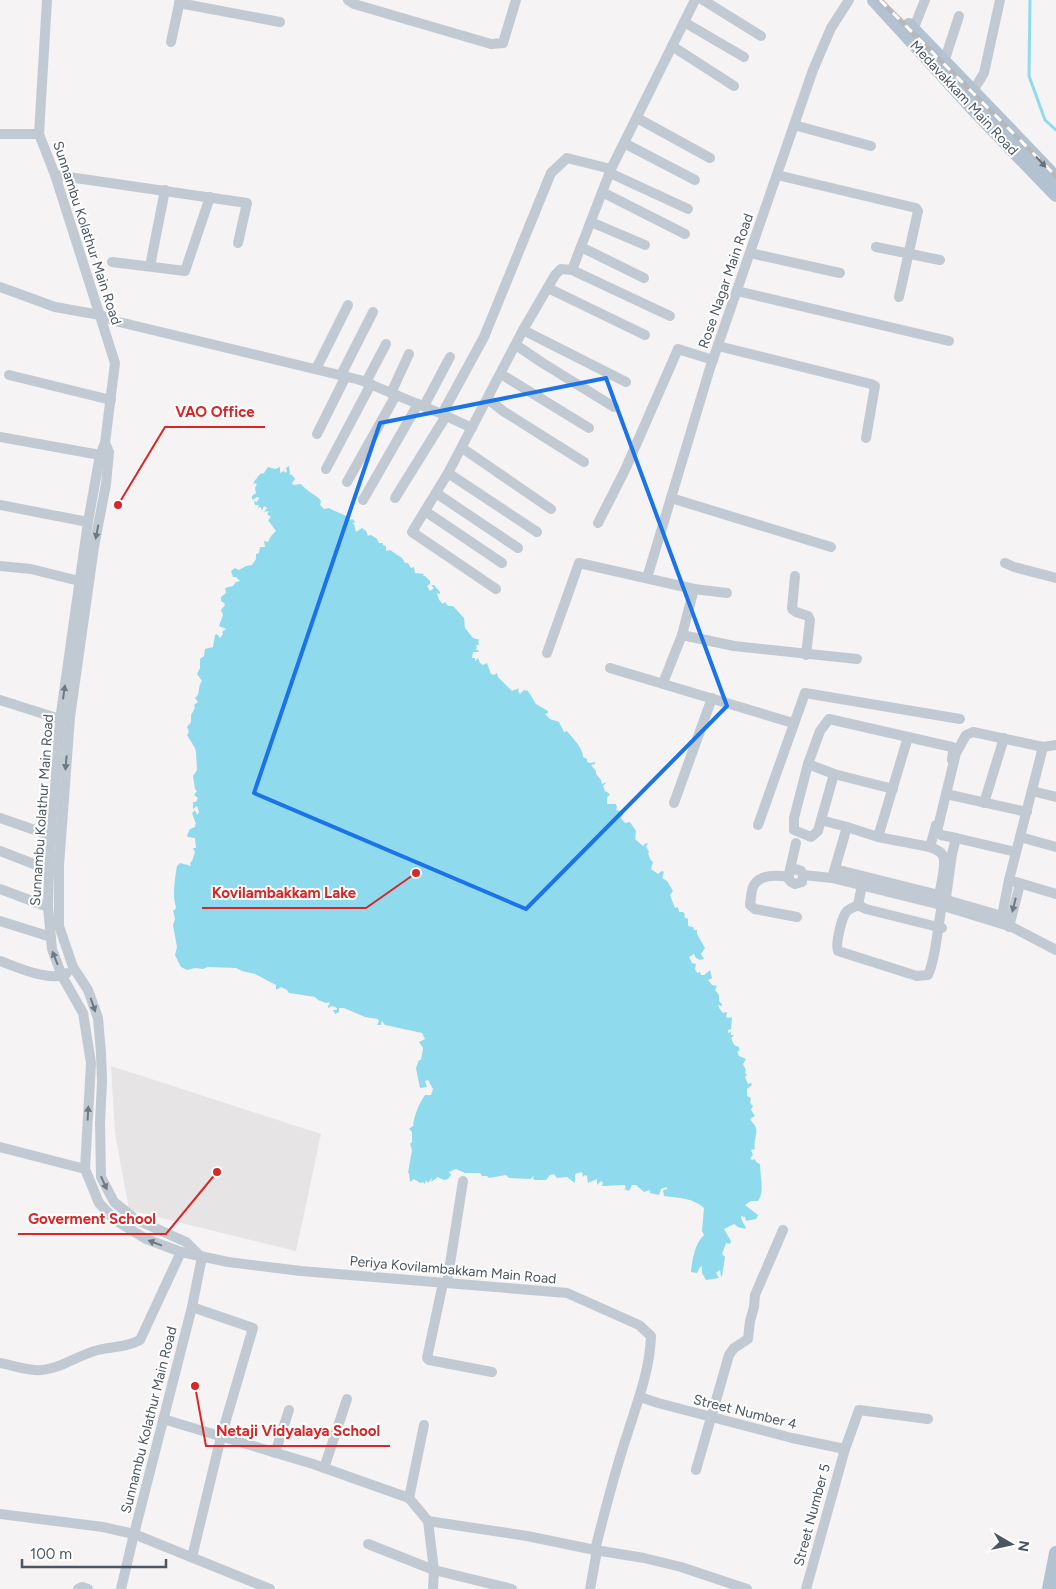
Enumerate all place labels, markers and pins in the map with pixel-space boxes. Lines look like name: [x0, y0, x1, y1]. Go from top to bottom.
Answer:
callout: VAO Office: [165, 397, 265, 427]
callout: Kovilambakkam Lake: [202, 878, 366, 908]
callout: Goverment School: [18, 1204, 166, 1234]
callout: Netaji Vidyalaya School: [206, 1416, 390, 1446]

